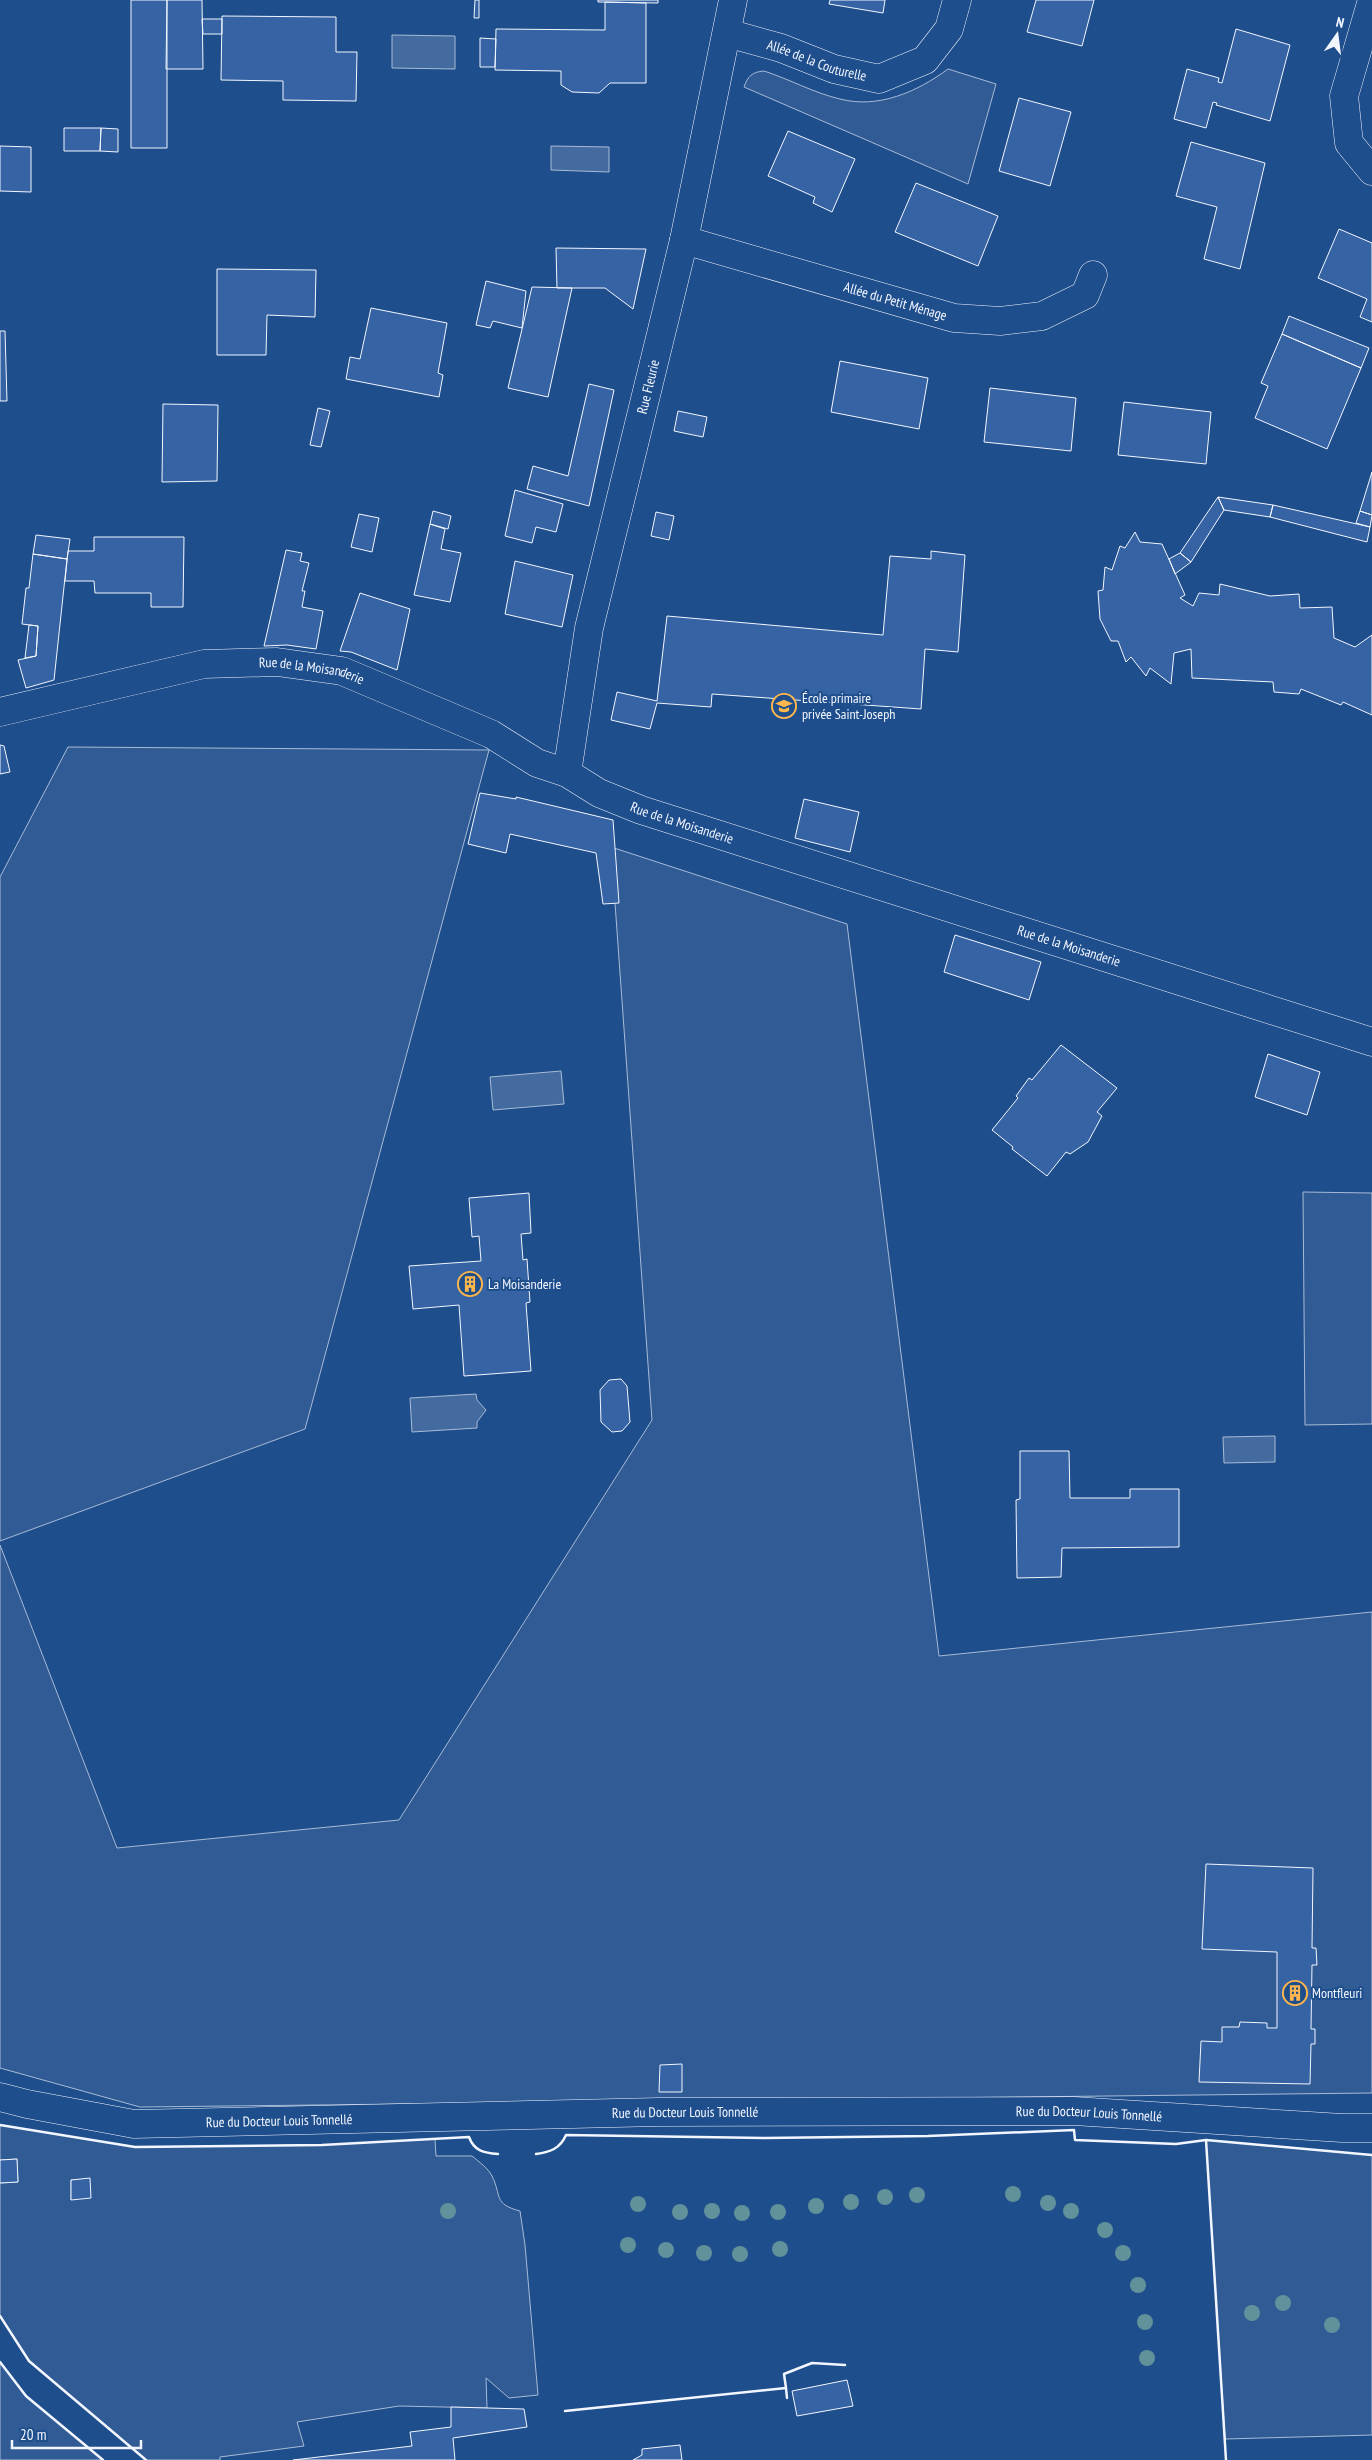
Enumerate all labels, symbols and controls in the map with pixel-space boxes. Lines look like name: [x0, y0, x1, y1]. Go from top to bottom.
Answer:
north arrow: [1312, 10, 1362, 60]
text: N: [1334, 13, 1346, 32]
street label: Allée de la Couturelle: [765, 36, 868, 85]
street label: Allée du Petit Ménage: [842, 278, 949, 325]
street label: Rue Fleurie: [633, 358, 663, 416]
street label: Rue de la Moisanderie: [258, 653, 367, 688]
place label: École primaire privée Saint-Joseph: [802, 689, 895, 723]
school or university icon: École primaire privée Saint-Joseph: [771, 693, 797, 719]
street label: Rue de la Moisanderie: [628, 798, 736, 848]
street label: Rue de la Moisanderie: [1015, 921, 1123, 971]
building icon: La Moisanderie: [457, 1271, 483, 1297]
place label: La Moisanderie: [488, 1275, 561, 1293]
building icon: Montfleuri: [1282, 1980, 1308, 2006]
place label: Montfleuri: [1312, 1984, 1362, 2002]
street label: Rue du Docteur Louis Tonnellé: [1016, 2102, 1163, 2126]
street label: Rue du Docteur Louis Tonnellé: [612, 2103, 759, 2122]
street label: Rue du Docteur Louis Tonnellé: [206, 2110, 353, 2131]
scale bar: [12, 2418, 141, 2450]
text: 20 m: [20, 2425, 46, 2444]

